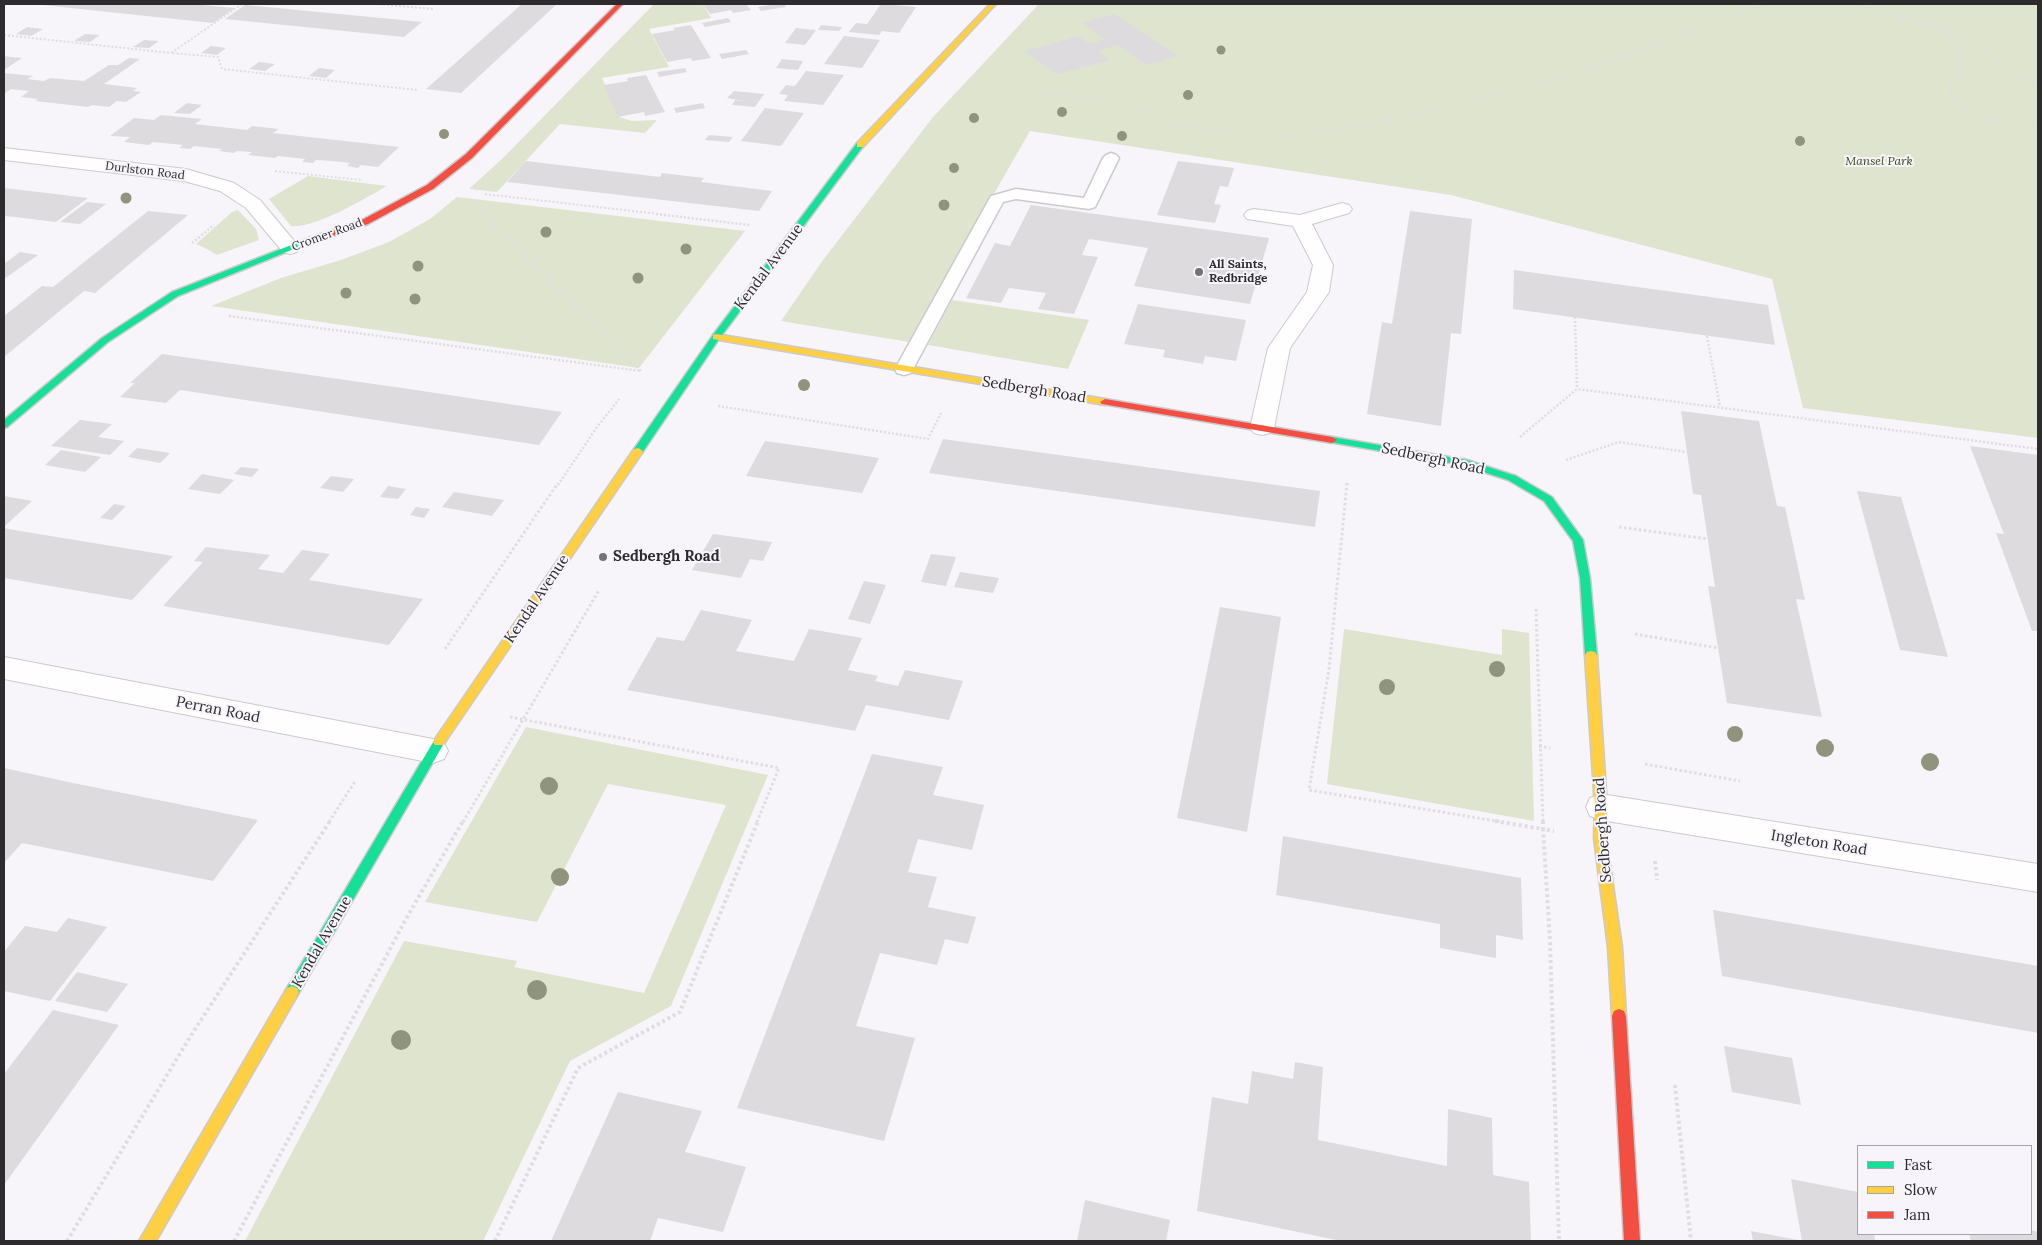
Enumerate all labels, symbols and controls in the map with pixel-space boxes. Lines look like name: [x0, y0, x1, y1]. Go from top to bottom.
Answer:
park label: Mansel Park: [1845, 155, 1913, 169]
street label: Durlston Road: [104, 159, 186, 183]
street label: Cromer Road: [290, 216, 364, 254]
street label: Kendal Avenue: [731, 220, 807, 314]
place label: All Saints, Redbridge: [1209, 258, 1267, 286]
marker: All Saints, Redbridge: [1193, 266, 1205, 278]
street label: Sedbergh Road: [981, 373, 1087, 407]
street label: Sedbergh Road: [1380, 439, 1486, 479]
place label: Sedbergh Road: [613, 548, 720, 566]
street label: Kendal Avenue: [501, 551, 573, 647]
marker: Sedbergh Road: [597, 551, 609, 563]
street label: Perran Road: [174, 693, 262, 727]
street label: Sedbergh Road: [1590, 777, 1616, 883]
street label: Ingleton Road: [1770, 827, 1868, 859]
street label: Kendal Avenue: [288, 893, 356, 991]
legend: [1857, 1145, 2032, 1235]
text: Fast: [1904, 1155, 1932, 1174]
text: Slow: [1904, 1180, 1937, 1199]
text: Jam: [1904, 1205, 1931, 1224]

